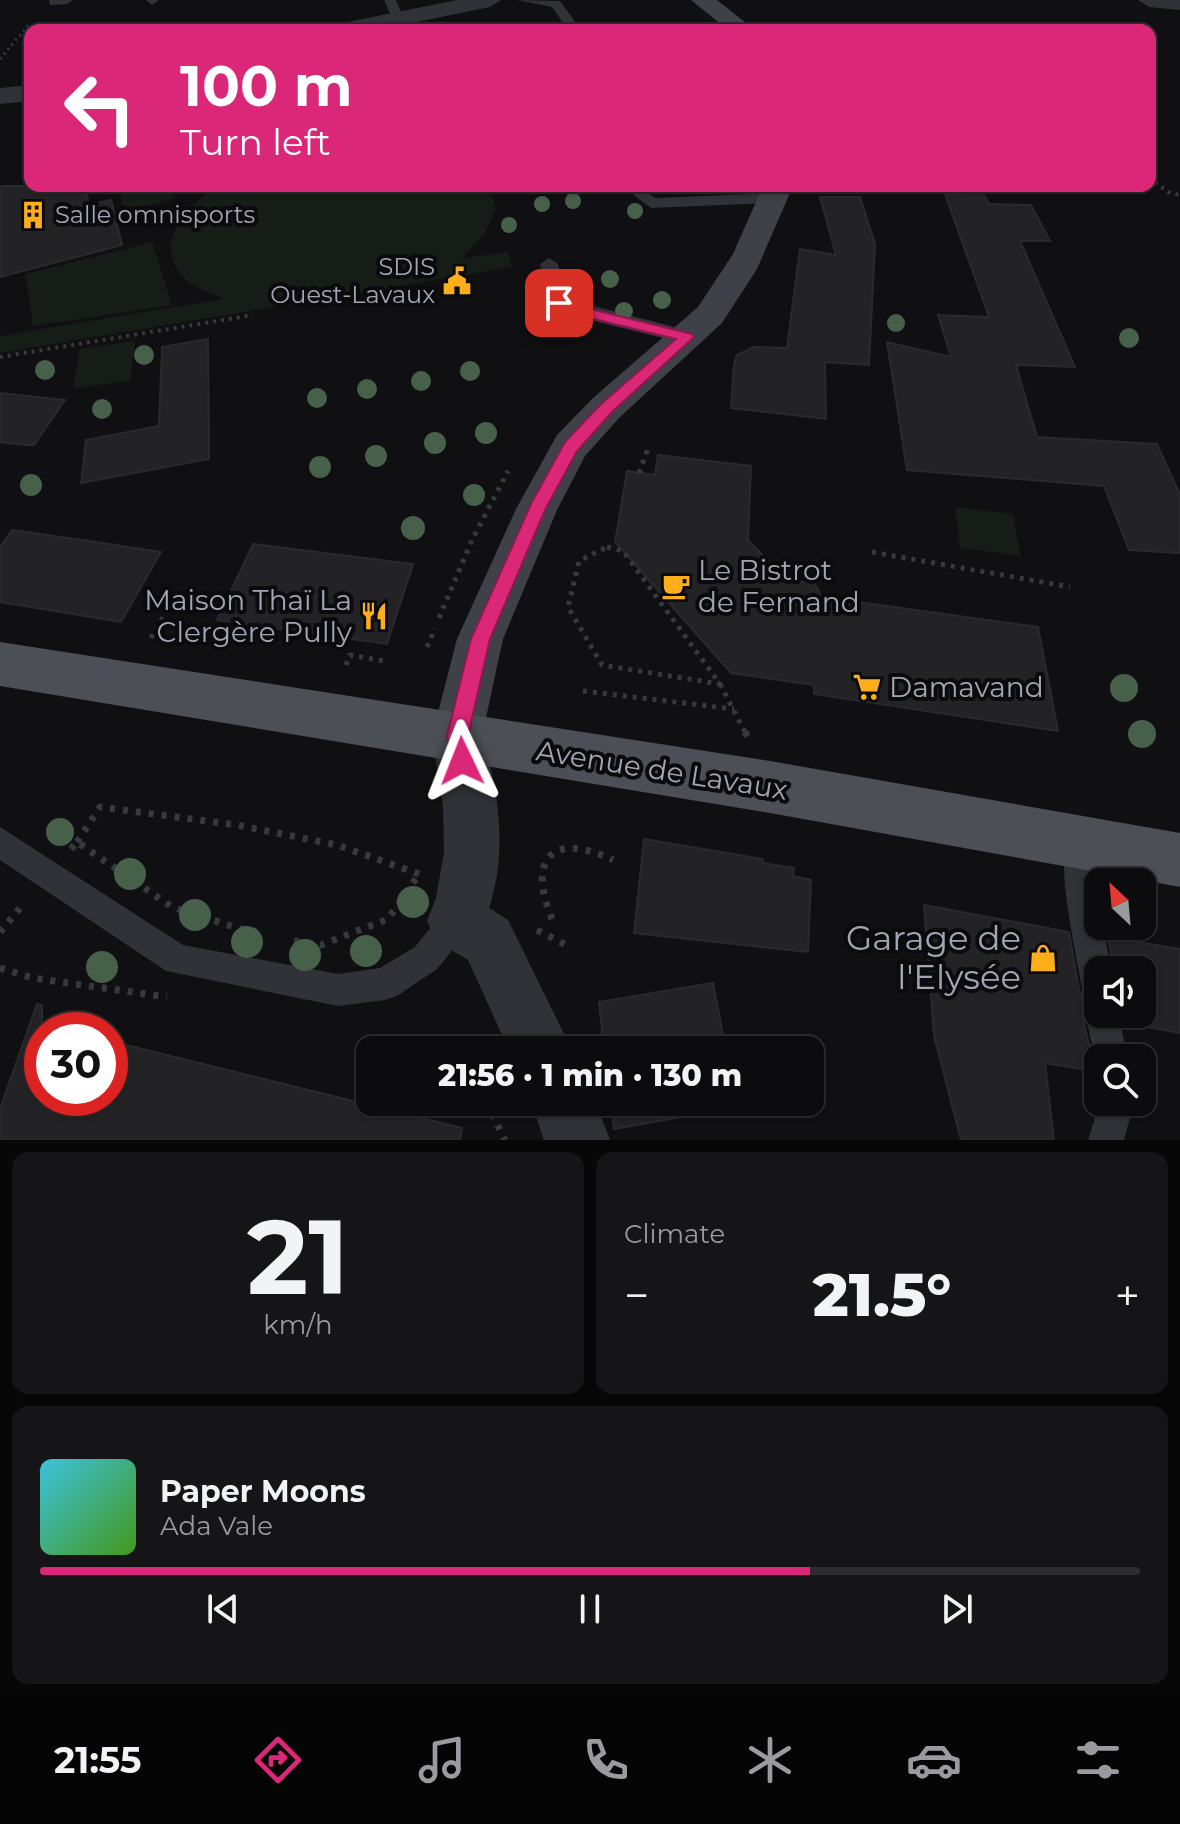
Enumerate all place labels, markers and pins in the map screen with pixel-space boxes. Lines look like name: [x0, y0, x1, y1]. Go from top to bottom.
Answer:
building icon: Salle omnisports: [18, 200, 48, 230]
place label: Salle omnisports: [55, 200, 255, 229]
place label: SDIS Ouest-Lavaux: [270, 252, 435, 309]
public building icon: SDIS Ouest-Lavaux: [442, 266, 472, 296]
pin: [525, 269, 593, 337]
place label: Le Bistrot de Fernand: [698, 553, 860, 619]
cafe icon: Le Bistrot de Fernand: [661, 571, 691, 601]
place label: Maison Thaï La Clergère Pully: [144, 583, 353, 649]
restaurant icon: Maison Thaï La Clergère Pully: [359, 601, 389, 631]
place label: Damavand: [889, 670, 1044, 704]
supermarket icon: Damavand: [852, 672, 882, 702]
place label: Garage de l'Elysée: [846, 917, 1021, 998]
shop icon: Garage de l'Elysée: [1028, 943, 1058, 973]

